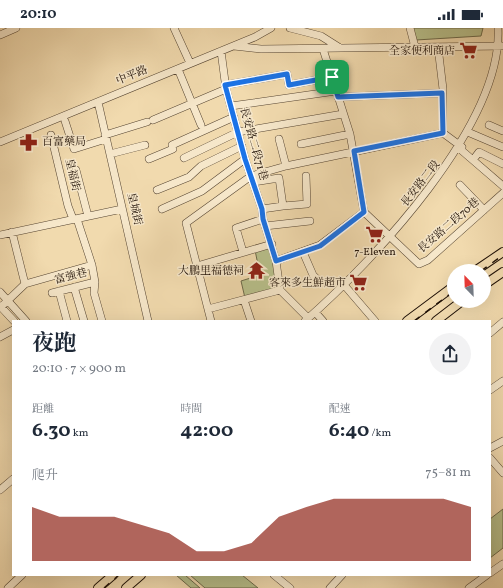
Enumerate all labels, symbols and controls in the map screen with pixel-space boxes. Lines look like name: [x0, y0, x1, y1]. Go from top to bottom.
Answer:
text: 20:10: [20, 4, 57, 25]
supermarket icon: 全家便利商店: [458, 41, 478, 61]
place label: 全家便利商店: [389, 44, 455, 59]
pin: [315, 60, 349, 94]
street label: 中平路: [114, 63, 150, 89]
icon: arrive: [321, 66, 343, 88]
street label: 長安路二段71巷: [235, 106, 271, 182]
pharmacy icon: 百富藥局: [19, 132, 39, 152]
place label: 百富藥局: [42, 135, 86, 150]
street label: 皇福街: [61, 157, 83, 193]
street label: 長安路二段: [398, 158, 444, 210]
street label: 皇城街: [123, 191, 145, 227]
street label: 長安路二段70巷: [415, 195, 483, 257]
supermarket icon: 7-Eleven: [365, 224, 385, 244]
place label: 7-Eleven: [354, 245, 396, 260]
temple icon: 大鵬里福德祠: [247, 261, 267, 281]
place label: 大鵬里福德祠: [178, 264, 244, 279]
north arrow: [447, 264, 491, 308]
map controls: [447, 264, 491, 308]
street label: 富強巷: [53, 266, 89, 288]
supermarket icon: 客來多生鮮超市: [349, 273, 369, 293]
place label: 客來多生鮮超市: [269, 276, 346, 291]
text: 夜跑: [32, 329, 76, 360]
button: share: [429, 333, 471, 375]
text: 20:10 · 7 × 900 m: [32, 360, 126, 378]
text: 距離: [32, 402, 54, 417]
text: 時間: [180, 402, 202, 417]
text: 配速: [329, 402, 351, 417]
text: 6.30: [32, 417, 71, 445]
text: 42:00: [180, 417, 233, 445]
text: 6:40: [329, 417, 369, 445]
text: km: [71, 426, 88, 441]
text: /km: [369, 426, 391, 441]
text: 75–81 m: [425, 464, 471, 482]
text: 爬升: [32, 467, 58, 485]

